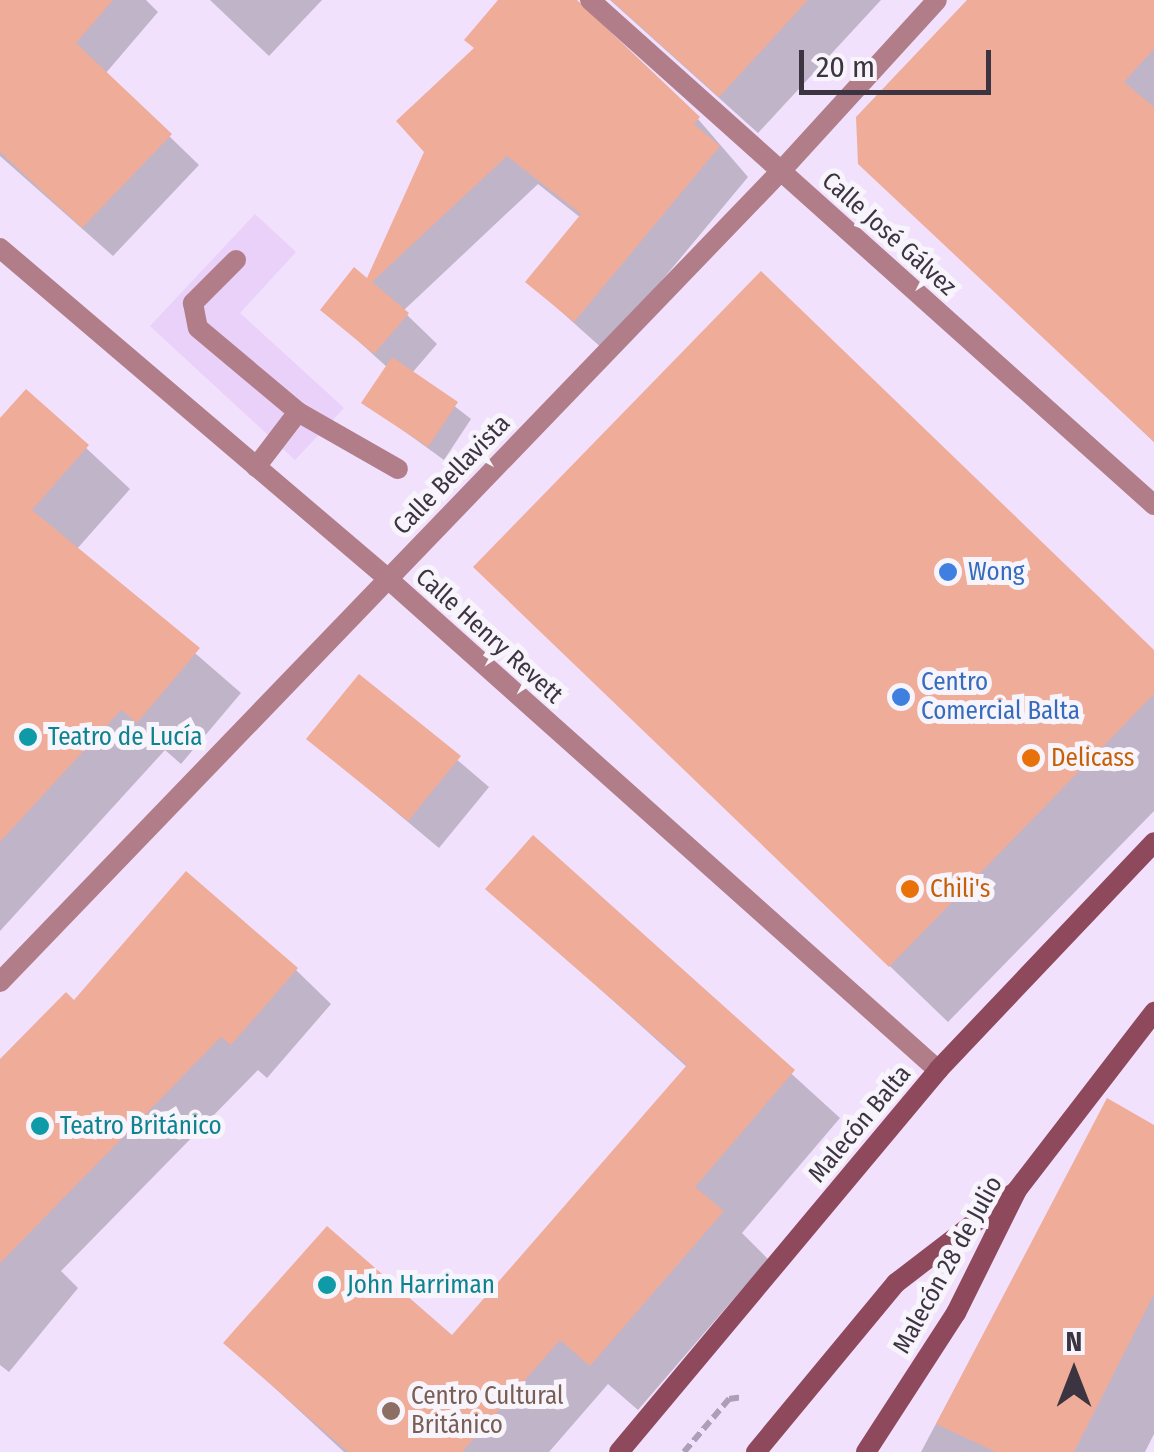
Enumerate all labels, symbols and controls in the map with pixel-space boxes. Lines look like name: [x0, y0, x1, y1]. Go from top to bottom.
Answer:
scale bar: [804, 30, 996, 92]
text: 20 m: [816, 49, 875, 85]
street label: Calle José Gálvez: [816, 166, 962, 302]
street label: Calle Bellavista: [387, 409, 517, 541]
place label: Wong: [968, 557, 1025, 587]
marker: Wong: [937, 561, 959, 583]
street label: Calle Henry Revett: [409, 562, 569, 710]
place label: Centro Comercial Balta: [921, 668, 1080, 727]
marker: Centro Comercial Balta: [890, 686, 912, 708]
place label: Teatro de Lucía: [48, 722, 202, 752]
marker: Teatro de Lucía: [17, 726, 39, 748]
place label: Delicass: [1051, 743, 1134, 773]
marker: Delicass: [1020, 747, 1042, 769]
place label: Chili's: [930, 874, 990, 904]
marker: Chili's: [899, 878, 921, 900]
street label: Malecón Balta: [802, 1059, 918, 1189]
place label: Teatro Británico: [60, 1111, 222, 1141]
marker: Teatro Británico: [29, 1115, 51, 1137]
street label: Malecón 28 de Julio: [887, 1171, 1009, 1359]
place label: John Harriman: [347, 1270, 495, 1300]
marker: John Harriman: [316, 1274, 338, 1296]
north arrow: [1024, 1322, 1124, 1422]
text: N: [1066, 1325, 1082, 1358]
place label: Centro Cultural Británico: [411, 1382, 564, 1441]
marker: Centro Cultural Británico: [380, 1400, 402, 1422]

